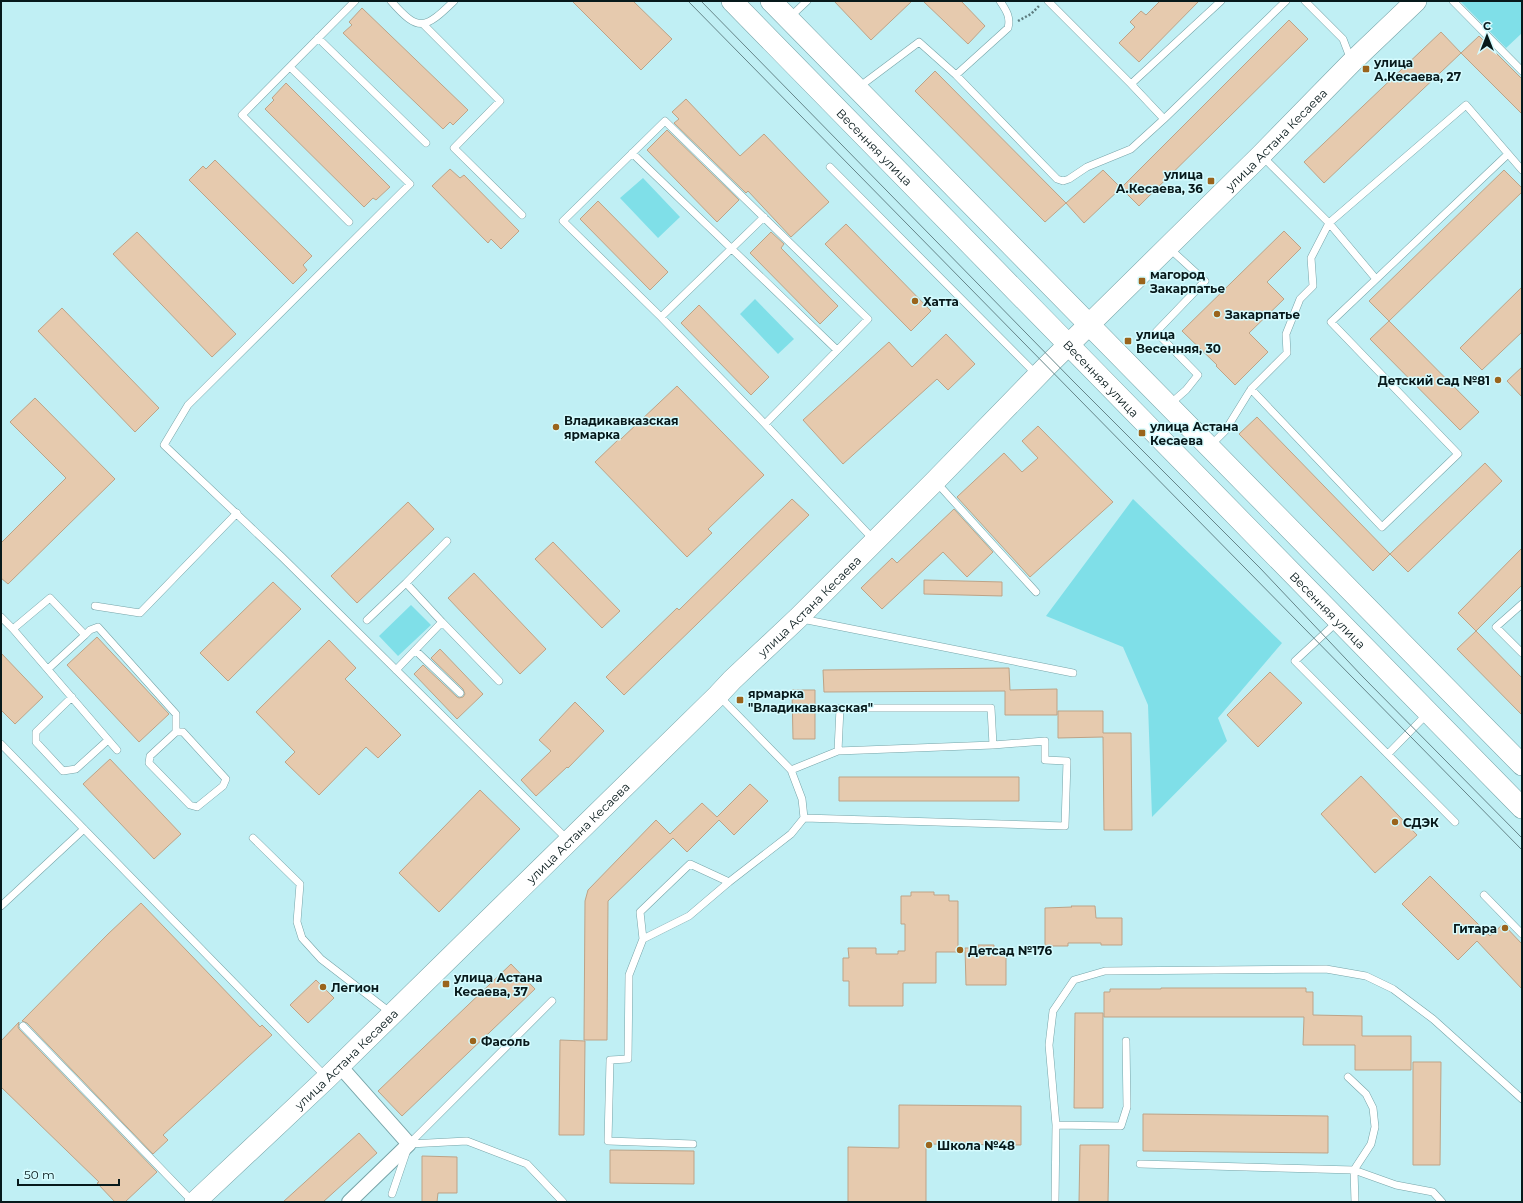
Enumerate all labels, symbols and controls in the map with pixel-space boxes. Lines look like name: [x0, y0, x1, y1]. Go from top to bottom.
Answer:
north arrow: [1467, 16, 1507, 56]
text: С: [1483, 19, 1491, 33]
place label: улица А.Кесаева, 27: [1373, 55, 1462, 84]
marker: улица А.Кесаева, 27: [1361, 64, 1371, 74]
street label: улица Астана Кесаева: [1221, 85, 1330, 194]
street label: Весенняя улица: [834, 105, 916, 188]
place label: улица А.Кесаева, 36: [1116, 167, 1203, 196]
marker: улица А.Кесаева, 36: [1206, 176, 1216, 186]
place label: магород Закарпатье: [1149, 267, 1225, 296]
marker: магород Закарпатье: [1137, 276, 1147, 286]
place label: Хатта: [923, 294, 959, 309]
marker: Хатта: [910, 296, 920, 306]
place label: Закарпатье: [1224, 307, 1300, 322]
marker: Закарпатье: [1212, 309, 1222, 319]
place label: улица Весенняя, 30: [1135, 327, 1221, 356]
marker: улица Весенняя, 30: [1123, 336, 1133, 346]
street label: Весенняя улица: [1060, 337, 1142, 420]
place label: Детский сад №81: [1378, 373, 1490, 388]
marker: Детский сад №81: [1493, 375, 1503, 385]
place label: Владикавказская ярмарка: [564, 413, 678, 442]
place label: улица Астана Кесаева: [1149, 419, 1238, 448]
marker: Владикавказская ярмарка: [551, 422, 561, 432]
marker: улица Астана Кесаева: [1137, 428, 1147, 438]
street label: улица Астана Кесаева: [754, 552, 864, 660]
street label: Весенняя улица: [1287, 568, 1369, 652]
place label: ярмарка "Владикавказская": [748, 686, 873, 715]
marker: ярмарка "Владикавказская": [735, 695, 745, 705]
street label: улица Астана Кесаева: [522, 779, 632, 887]
place label: СДЭК: [1403, 815, 1439, 830]
marker: СДЭК: [1390, 817, 1400, 827]
place label: Гитара: [1453, 921, 1497, 936]
marker: Гитара: [1500, 923, 1510, 933]
place label: Детсад №176: [968, 943, 1052, 958]
marker: Детсад №176: [955, 945, 965, 955]
place label: улица Астана Кесаева, 37: [453, 970, 542, 999]
marker: улица Астана Кесаева, 37: [441, 979, 451, 989]
place label: Легион: [331, 980, 379, 995]
marker: Легион: [318, 982, 328, 992]
street label: улица Астана Кесаева: [290, 1006, 401, 1113]
place label: Фасоль: [481, 1034, 530, 1049]
marker: Фасоль: [468, 1036, 478, 1046]
place label: Школа №48: [937, 1138, 1015, 1153]
marker: Школа №48: [924, 1140, 934, 1150]
scale bar: [18, 1161, 119, 1187]
text: 50 m: [24, 1167, 55, 1182]

